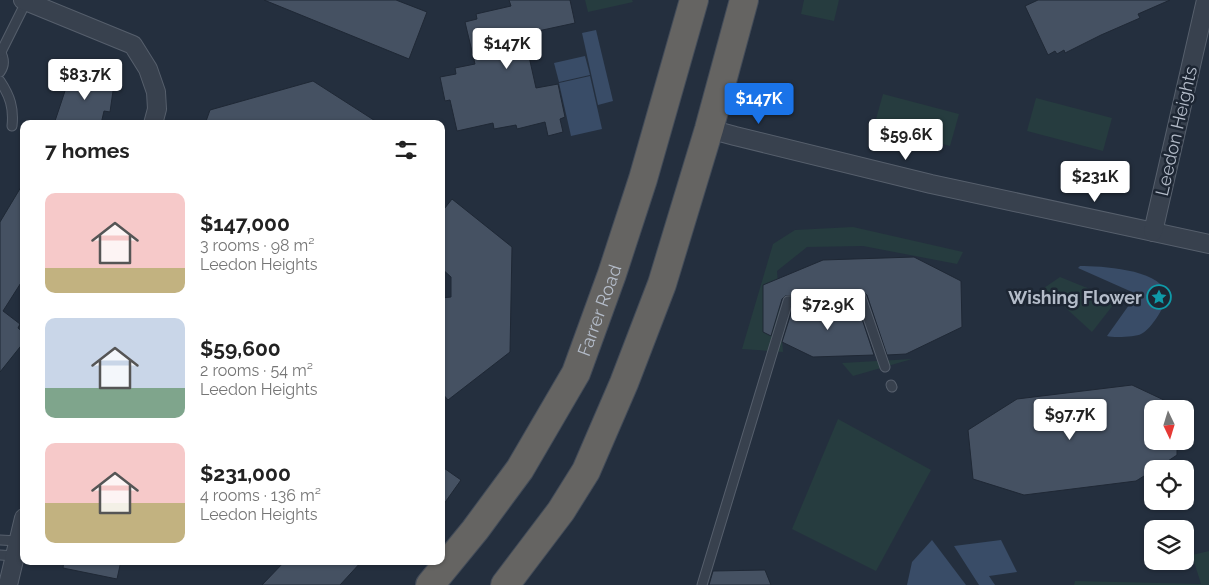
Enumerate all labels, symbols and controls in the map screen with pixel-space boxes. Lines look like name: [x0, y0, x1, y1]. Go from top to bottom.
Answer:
pin: $147K: [472, 28, 542, 70]
text: $147K: [484, 34, 530, 53]
pin: $83.7K: [44, 58, 126, 101]
street label: Leedon Heights: [1151, 64, 1201, 198]
text: $83.7K: [59, 65, 111, 84]
pin: $147K: [724, 82, 794, 125]
text: $147K: [736, 89, 782, 108]
pin: $59.6K: [865, 119, 947, 161]
text: $59.6K: [880, 125, 932, 144]
icon: filters: [392, 136, 420, 164]
text: 7 homes: [45, 138, 130, 163]
pin: $231K: [1060, 160, 1130, 203]
text: $231K: [1072, 167, 1118, 186]
text: $147,000: [200, 211, 290, 236]
icon: home: [85, 213, 145, 273]
text: 3 rooms · 98 m²: [200, 236, 315, 255]
text: Leedon Heights: [200, 255, 318, 274]
street label: Farrer Road: [573, 262, 625, 359]
place icon: Wishing Flower: [1146, 284, 1172, 310]
place label: Wishing Flower: [1008, 287, 1142, 308]
pin: $72.9K: [787, 288, 869, 331]
text: $72.9K: [802, 295, 854, 314]
text: $59,600: [200, 336, 281, 361]
icon: home: [85, 338, 145, 398]
text: 2 rooms · 54 m²: [200, 361, 313, 380]
text: Leedon Heights: [200, 380, 318, 399]
pin: $97.7K: [1029, 398, 1111, 441]
north arrow: [1144, 400, 1194, 450]
map controls: [1144, 400, 1194, 570]
text: $97.7K: [1045, 405, 1095, 424]
button: locate: [1144, 460, 1194, 510]
text: $231,000: [200, 461, 291, 486]
icon: home: [85, 463, 145, 523]
text: 4 rooms · 136 m²: [200, 486, 321, 505]
text: Leedon Heights: [200, 505, 318, 524]
button: layers: [1144, 520, 1194, 570]

